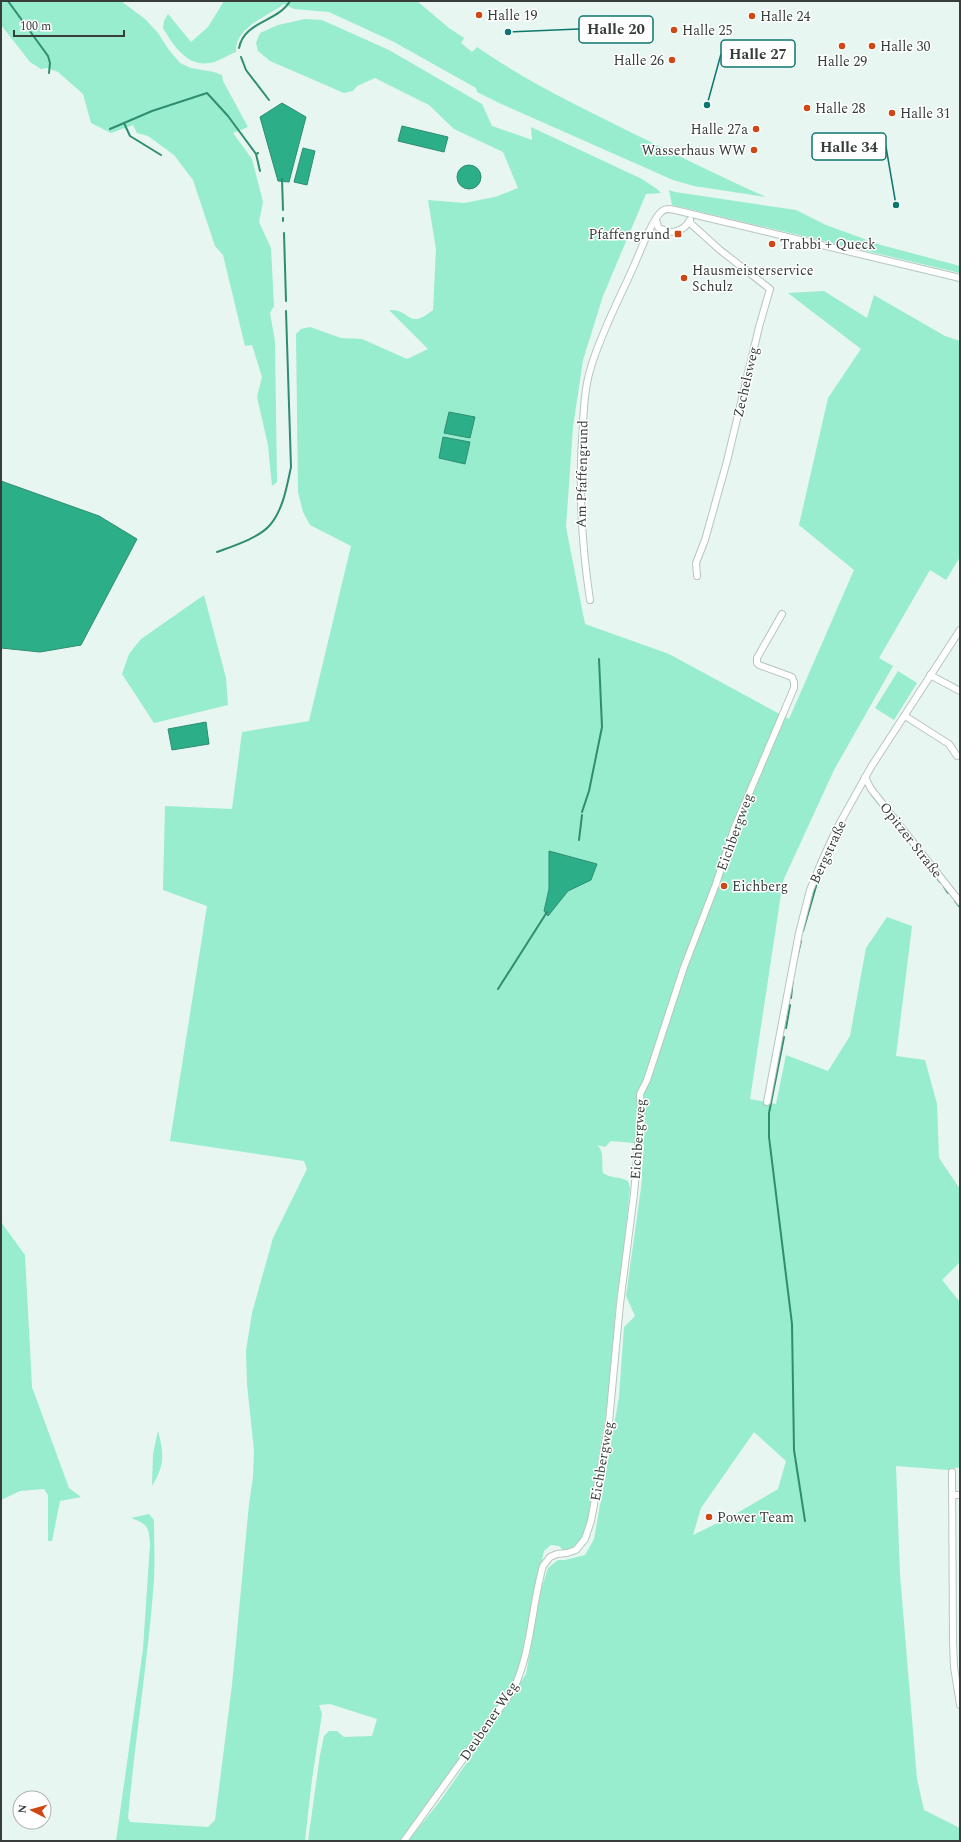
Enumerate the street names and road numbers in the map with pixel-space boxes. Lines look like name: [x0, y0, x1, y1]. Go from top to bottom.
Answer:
street label: Zechelsweg: [728, 344, 764, 420]
street label: Am Pfaffengrund: [571, 420, 593, 528]
street label: Eichbergweg: [711, 790, 759, 874]
street label: Opitzer Straße: [875, 798, 948, 883]
street label: Bergstraße: [804, 817, 852, 887]
street label: Eichbergweg: [625, 1098, 651, 1180]
street label: Eichbergweg: [585, 1419, 619, 1503]
street label: Deubener Weg: [455, 1677, 523, 1765]

